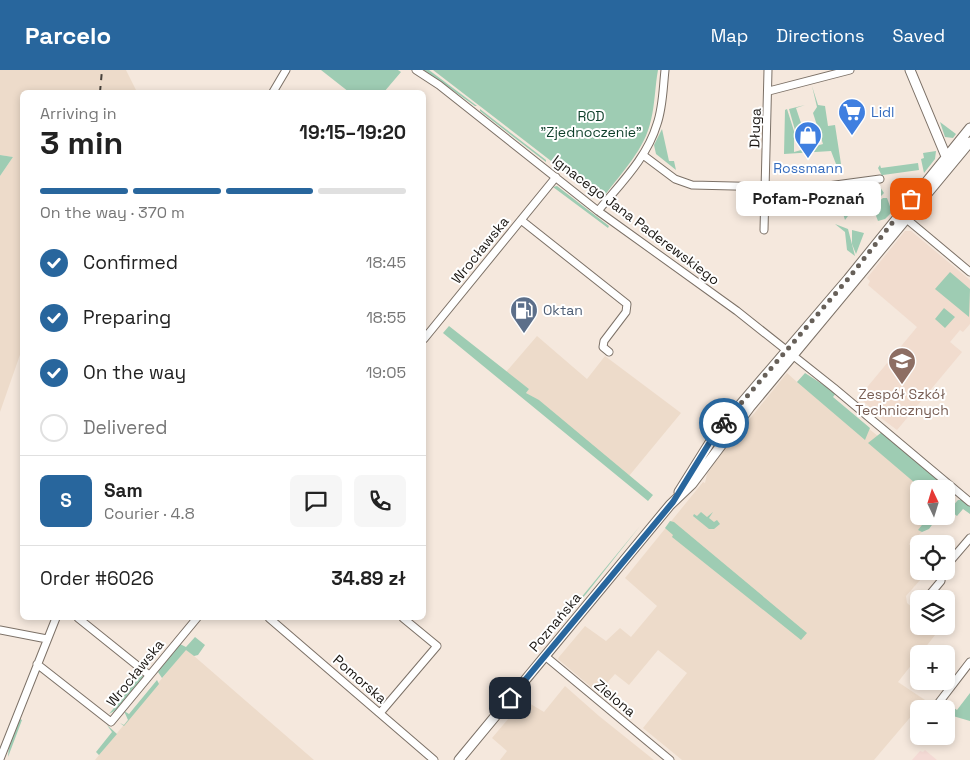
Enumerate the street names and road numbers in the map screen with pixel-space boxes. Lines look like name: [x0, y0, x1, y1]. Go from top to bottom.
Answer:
street label: Długa: [745, 108, 765, 148]
street label: Ignacego Jana Paderewskiego: [549, 151, 723, 289]
street label: Wrocławska: [447, 213, 513, 287]
street label: Poznańska: [525, 589, 585, 655]
street label: Wrocławska: [102, 636, 168, 710]
street label: Pomorska: [329, 651, 391, 707]
street label: Zielona: [591, 676, 639, 720]

